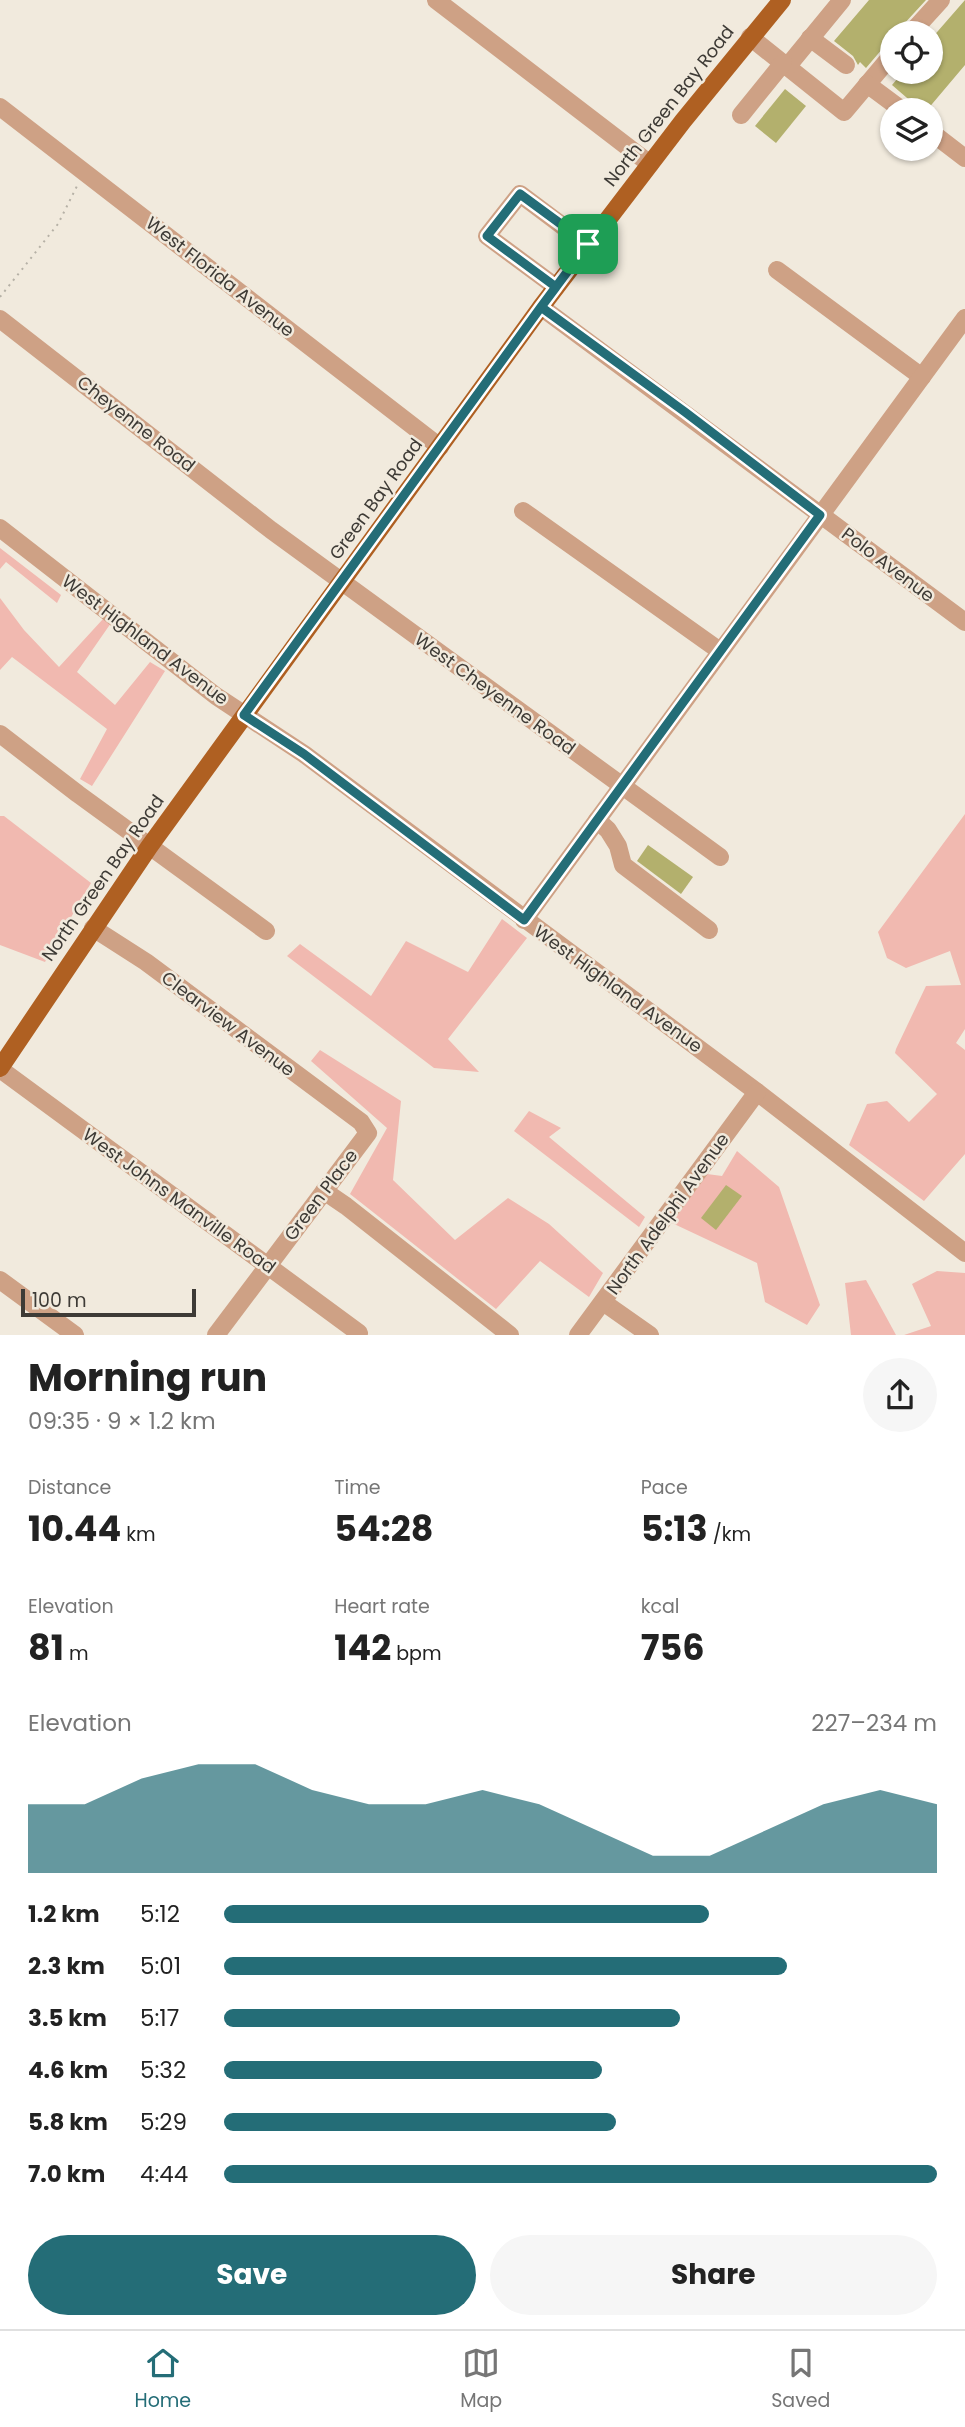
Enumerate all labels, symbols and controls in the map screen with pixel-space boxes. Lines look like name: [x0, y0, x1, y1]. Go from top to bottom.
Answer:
street label: North Green Bay Road: [598, 20, 739, 191]
map controls: [880, 21, 943, 161]
button: locate: [880, 21, 943, 84]
button: layers: [880, 98, 943, 161]
street label: West Florida Avenue: [141, 211, 300, 343]
pin: [558, 214, 618, 274]
icon: arrive: [569, 225, 607, 263]
street label: Cheyenne Road: [72, 370, 201, 478]
street label: Green Bay Road: [323, 433, 428, 564]
street label: Polo Avenue: [837, 521, 940, 608]
street label: West Highland Avenue: [57, 569, 234, 711]
street label: West Cheyenne Road: [410, 627, 581, 760]
street label: North Green Bay Road: [36, 789, 170, 966]
street label: West Highland Avenue: [529, 919, 708, 1058]
street label: Clearview Avenue: [156, 965, 300, 1082]
street label: West Johns Manville Road: [78, 1122, 281, 1279]
street label: North Adelphi Avenue: [600, 1128, 735, 1300]
street label: Green Place: [278, 1144, 363, 1246]
scale bar: [21, 1286, 196, 1318]
text: 100 m: [32, 1287, 87, 1314]
text: Morning run: [28, 1351, 267, 1404]
button: share: [863, 1358, 937, 1432]
text: 09:35 · 9 × 1.2 km: [28, 1405, 216, 1437]
text: Distance: [28, 1474, 111, 1501]
text: Time: [334, 1474, 381, 1501]
text: Pace: [641, 1474, 688, 1501]
text: 10.44: [28, 1504, 121, 1553]
text: 54:28: [334, 1504, 433, 1553]
text: 5:13: [641, 1504, 708, 1553]
text: km: [121, 1521, 156, 1548]
text: /km: [708, 1521, 751, 1548]
text: Elevation: [28, 1593, 114, 1620]
text: Heart rate: [334, 1593, 430, 1620]
text: kcal: [641, 1593, 680, 1620]
text: 81: [28, 1623, 64, 1672]
text: 142: [334, 1623, 391, 1672]
text: 756: [641, 1623, 704, 1672]
text: m: [64, 1640, 89, 1667]
text: bpm: [391, 1640, 442, 1667]
text: Elevation: [28, 1707, 132, 1739]
text: 227–234 m: [811, 1707, 937, 1739]
text: 1.2 km: [28, 1898, 100, 1930]
text: 5:12: [140, 1898, 180, 1930]
text: 2.3 km: [28, 1950, 105, 1982]
text: 5:01: [140, 1950, 181, 1982]
text: 3.5 km: [28, 2002, 107, 2034]
text: 5:17: [140, 2002, 179, 2034]
text: 4.6 km: [28, 2054, 108, 2086]
text: 5:32: [140, 2054, 186, 2086]
text: 5.8 km: [28, 2106, 108, 2138]
text: 5:29: [140, 2106, 187, 2138]
text: 7.0 km: [28, 2158, 105, 2190]
text: 4:44: [140, 2158, 188, 2190]
button: Save: [28, 2235, 476, 2315]
button: Share: [490, 2235, 937, 2315]
tab: Home: [134, 2344, 191, 2415]
tab: Map: [460, 2344, 502, 2415]
tab: Saved: [771, 2344, 830, 2415]

